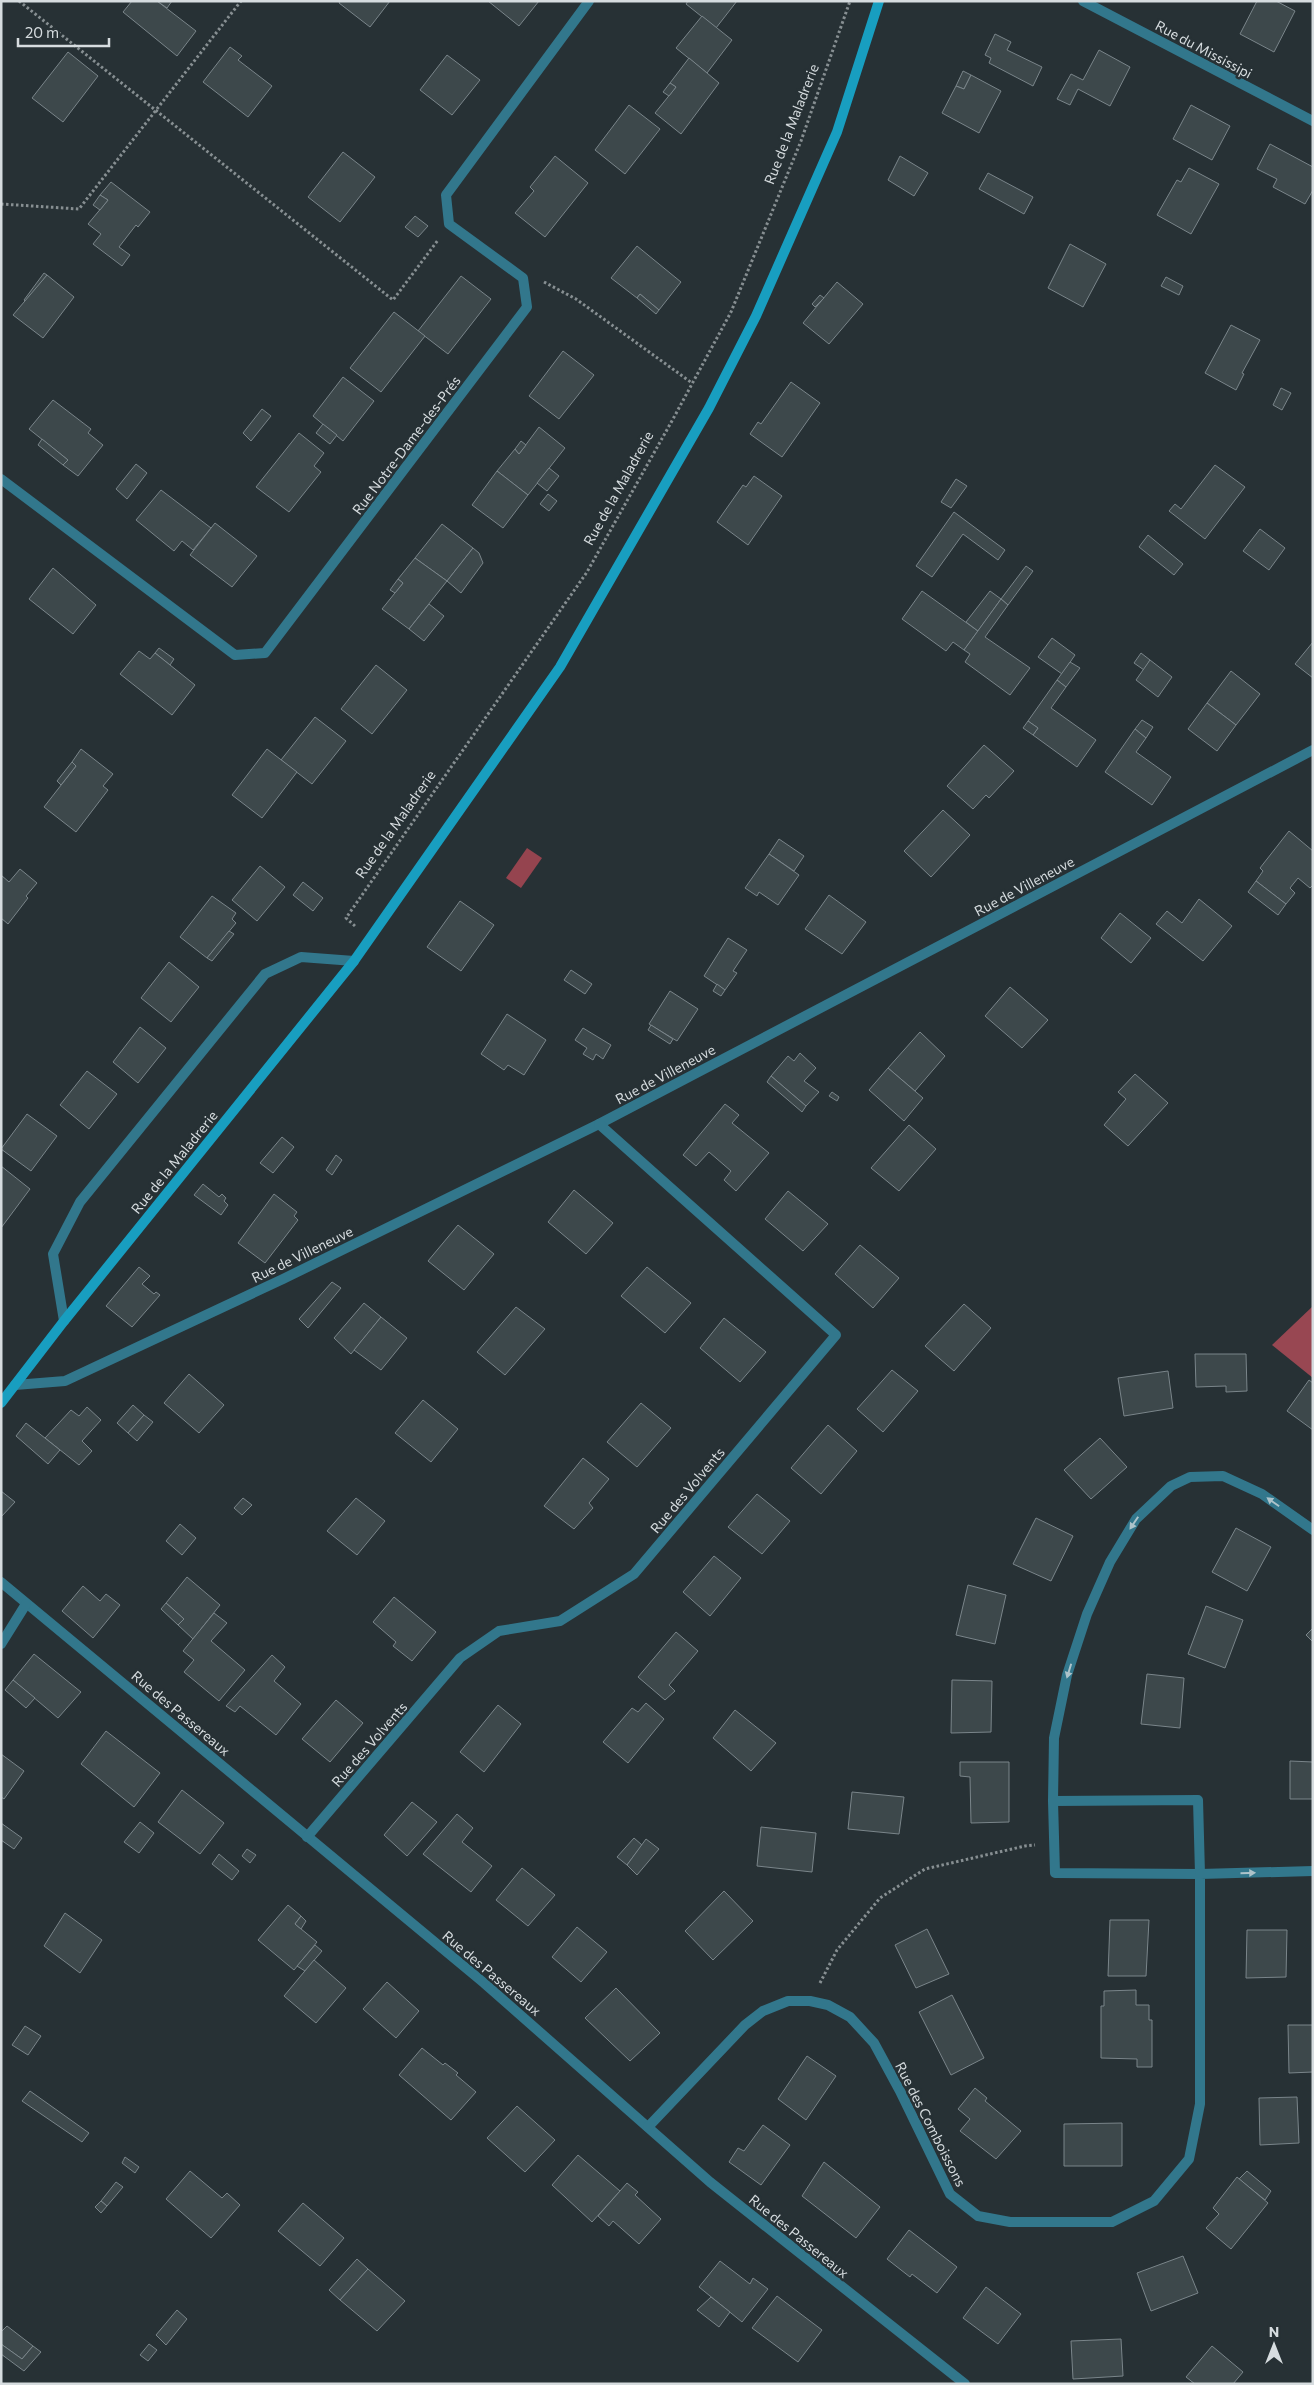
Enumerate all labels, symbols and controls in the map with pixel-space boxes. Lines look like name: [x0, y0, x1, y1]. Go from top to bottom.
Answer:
scale bar: [18, 15, 109, 47]
street label: Rue du Mississipi: [1153, 16, 1255, 82]
text: 20 m: [25, 23, 59, 41]
street label: Rue de la Maladrerie: [760, 61, 822, 187]
street label: Rue Notre-Dame-des-Prés: [348, 372, 464, 518]
street label: Rue de la Maladrerie: [580, 428, 656, 548]
street label: Rue de la Maladrerie: [351, 767, 439, 881]
street label: Rue de Villeneuve: [971, 853, 1077, 919]
street label: Rue de Villeneuve: [612, 1041, 718, 1107]
street label: Rue de la Maladrerie: [127, 1107, 221, 1217]
street label: Rue de Villeneuve: [249, 1222, 355, 1286]
street label: Rue des Volvents: [646, 1444, 728, 1536]
one-way arrow: [1266, 1497, 1280, 1507]
one-way arrow: [1129, 1516, 1139, 1530]
one-way arrow: [1064, 1663, 1072, 1678]
street label: Rue des Passereaux: [128, 1667, 234, 1759]
street label: Rue des Volvents: [328, 1698, 410, 1790]
one-way arrow: [1241, 1868, 1257, 1876]
street label: Rue des Passereaux: [439, 1927, 545, 2019]
street label: Rue des Comboissons: [892, 2059, 970, 2189]
street label: Rue des Passereaux: [746, 2191, 853, 2282]
north arrow: [1249, 2320, 1299, 2370]
text: N: [1269, 2323, 1279, 2340]

